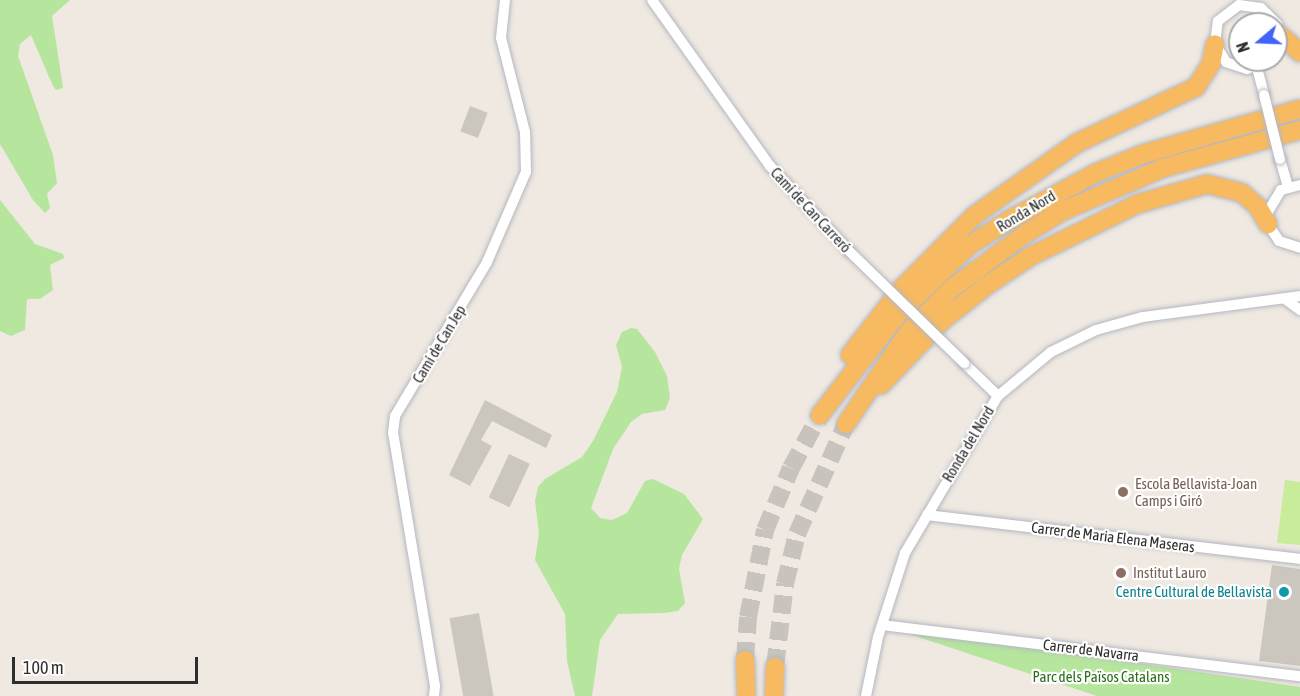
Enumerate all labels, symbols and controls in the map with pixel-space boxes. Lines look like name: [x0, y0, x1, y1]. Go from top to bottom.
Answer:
north arrow: [1228, 12, 1288, 72]
text: N: [1233, 40, 1253, 55]
street label: Camí de Can Carreró: [767, 164, 855, 256]
street label: Ronda Nord: [993, 186, 1059, 236]
street label: Camí de Can Jep: [409, 302, 469, 386]
street label: Ronda del Nord: [938, 403, 998, 485]
place label: Escola Bellavista-Joan Camps i Giró: [1135, 474, 1257, 509]
marker: Escola Bellavista-Joan Camps i Giró: [1116, 485, 1130, 499]
street label: Carrer de Maria Elena Maseras: [1030, 518, 1196, 556]
place label: Institut Lauro: [1133, 564, 1207, 582]
marker: Institut Lauro: [1114, 566, 1128, 580]
place label: Centre Cultural de Bellavista: [1116, 583, 1272, 601]
marker: Centre Cultural de Bellavista: [1277, 585, 1291, 599]
street label: Carrer de Navarra: [1042, 635, 1140, 665]
scale bar: [15, 645, 201, 683]
text: 100 m: [23, 657, 64, 678]
park label: Parc dels Països Catalans: [1032, 668, 1170, 686]

